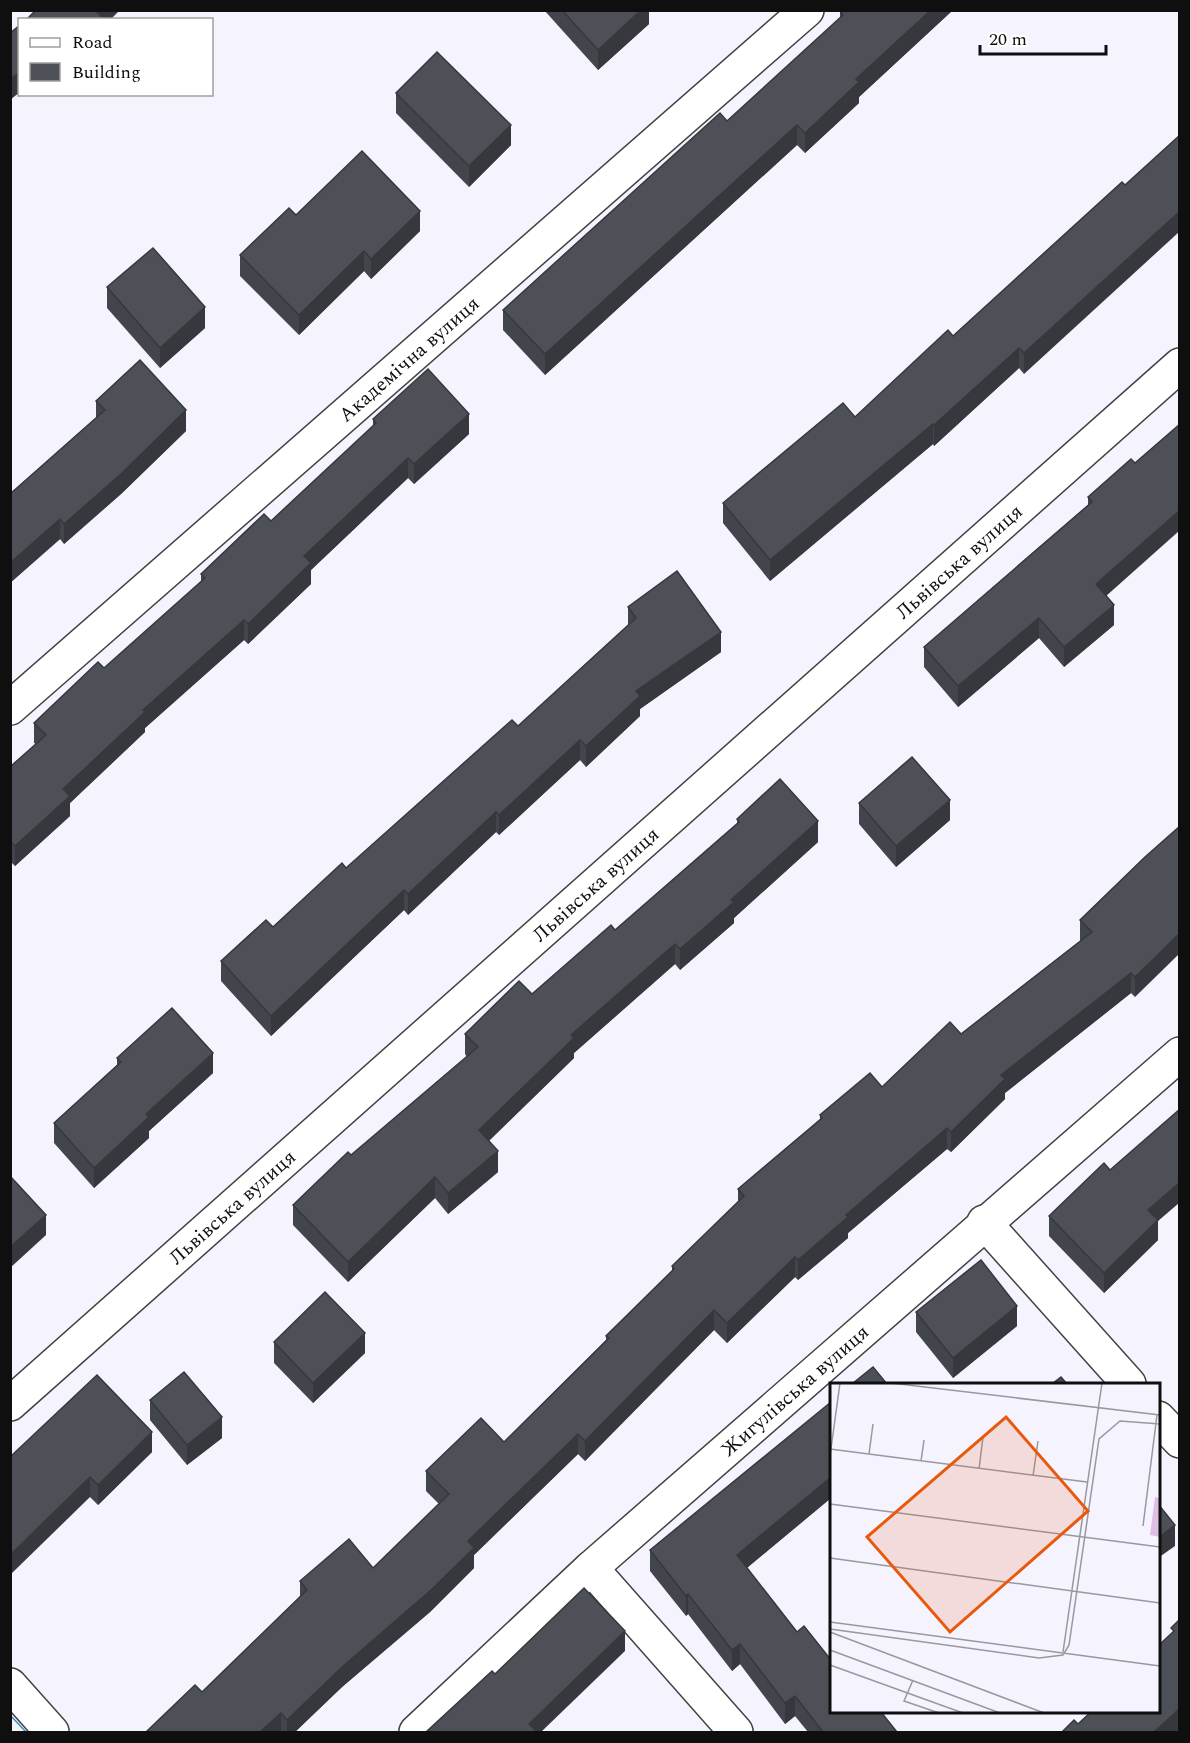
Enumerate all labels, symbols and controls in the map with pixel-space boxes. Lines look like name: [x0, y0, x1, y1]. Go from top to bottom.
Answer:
legend: [18, 18, 213, 96]
scale bar: [980, 18, 1106, 56]
text: 20 m: [989, 26, 1027, 53]
text: Road: [72, 29, 113, 56]
text: Building: [72, 59, 141, 86]
street label: Академічна вулиця: [332, 289, 487, 430]
street label: Львівська вулиця: [889, 497, 1030, 627]
street label: Львівська вулиця: [526, 820, 666, 949]
street label: Львівська вулиця: [163, 1143, 303, 1272]
street label: Жигулівська вулиця: [714, 1318, 876, 1464]
inset map: [830, 1383, 1160, 1713]

